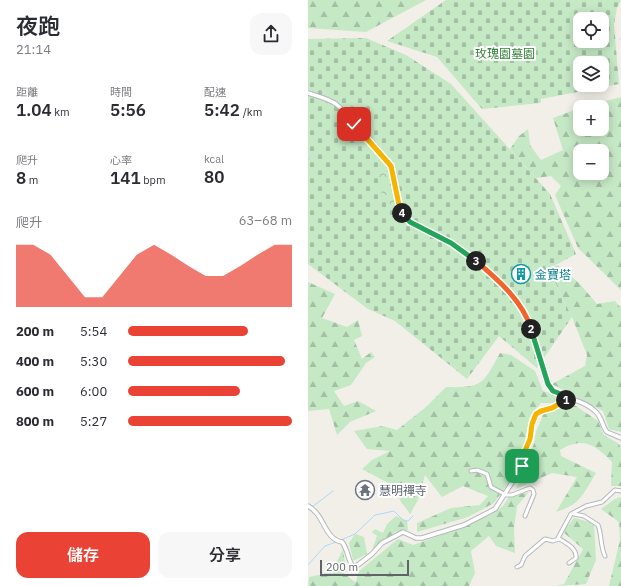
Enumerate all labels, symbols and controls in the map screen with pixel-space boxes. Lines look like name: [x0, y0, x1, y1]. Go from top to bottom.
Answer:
text: 夜跑: [16, 11, 60, 40]
map controls: [573, 12, 609, 180]
button: locate: [573, 12, 609, 48]
button: share: [250, 13, 292, 55]
text: 21:14: [16, 41, 51, 58]
park label: 玫瑰園墓園: [475, 46, 535, 61]
button: layers: [573, 56, 609, 92]
text: 距離: [16, 85, 38, 99]
text: 時間: [110, 85, 132, 99]
text: 配速: [204, 85, 226, 99]
text: 1.04: [16, 99, 52, 121]
text: 5:56: [110, 99, 146, 121]
text: 5:42: [204, 99, 240, 121]
button: +: [573, 100, 609, 136]
text: km: [52, 105, 70, 119]
text: /km: [240, 105, 262, 119]
pin: [337, 107, 371, 141]
icon: check: [343, 113, 365, 135]
button: −: [573, 144, 609, 180]
text: kcal: [204, 152, 224, 166]
text: 爬升: [16, 153, 38, 167]
text: 心率: [110, 153, 132, 167]
text: 80: [204, 166, 224, 188]
text: 8: [16, 167, 26, 189]
text: 141: [110, 167, 141, 189]
text: m: [26, 173, 38, 187]
text: bpm: [141, 173, 166, 187]
pin: 4: [392, 203, 412, 223]
text: 4: [399, 206, 405, 220]
text: 63–68 m: [239, 212, 292, 229]
text: 爬升: [16, 214, 42, 231]
pin: 3: [466, 251, 486, 271]
text: 3: [473, 254, 479, 268]
building icon: 金寶塔: [510, 263, 532, 285]
place label: 金寶塔: [535, 267, 571, 282]
pin: 2: [521, 319, 541, 339]
text: 2: [528, 322, 534, 336]
text: 200 m: [16, 323, 54, 340]
text: 5:54: [80, 323, 107, 340]
text: 400 m: [16, 353, 54, 370]
text: 5:30: [80, 353, 107, 370]
text: 600 m: [16, 383, 54, 400]
text: 6:00: [80, 383, 107, 400]
pin: 1: [556, 390, 576, 410]
text: 1: [563, 393, 569, 407]
text: 800 m: [16, 413, 54, 430]
text: 5:27: [80, 413, 107, 430]
pin: [505, 449, 539, 483]
icon: arrive: [511, 455, 533, 477]
temple icon: 慧明禪寺: [354, 479, 376, 501]
place label: 慧明禪寺: [379, 483, 427, 498]
button: 儲存: [16, 532, 150, 578]
button: 分享: [158, 532, 292, 578]
scale bar: [320, 558, 409, 577]
text: 200 m: [326, 560, 358, 574]

